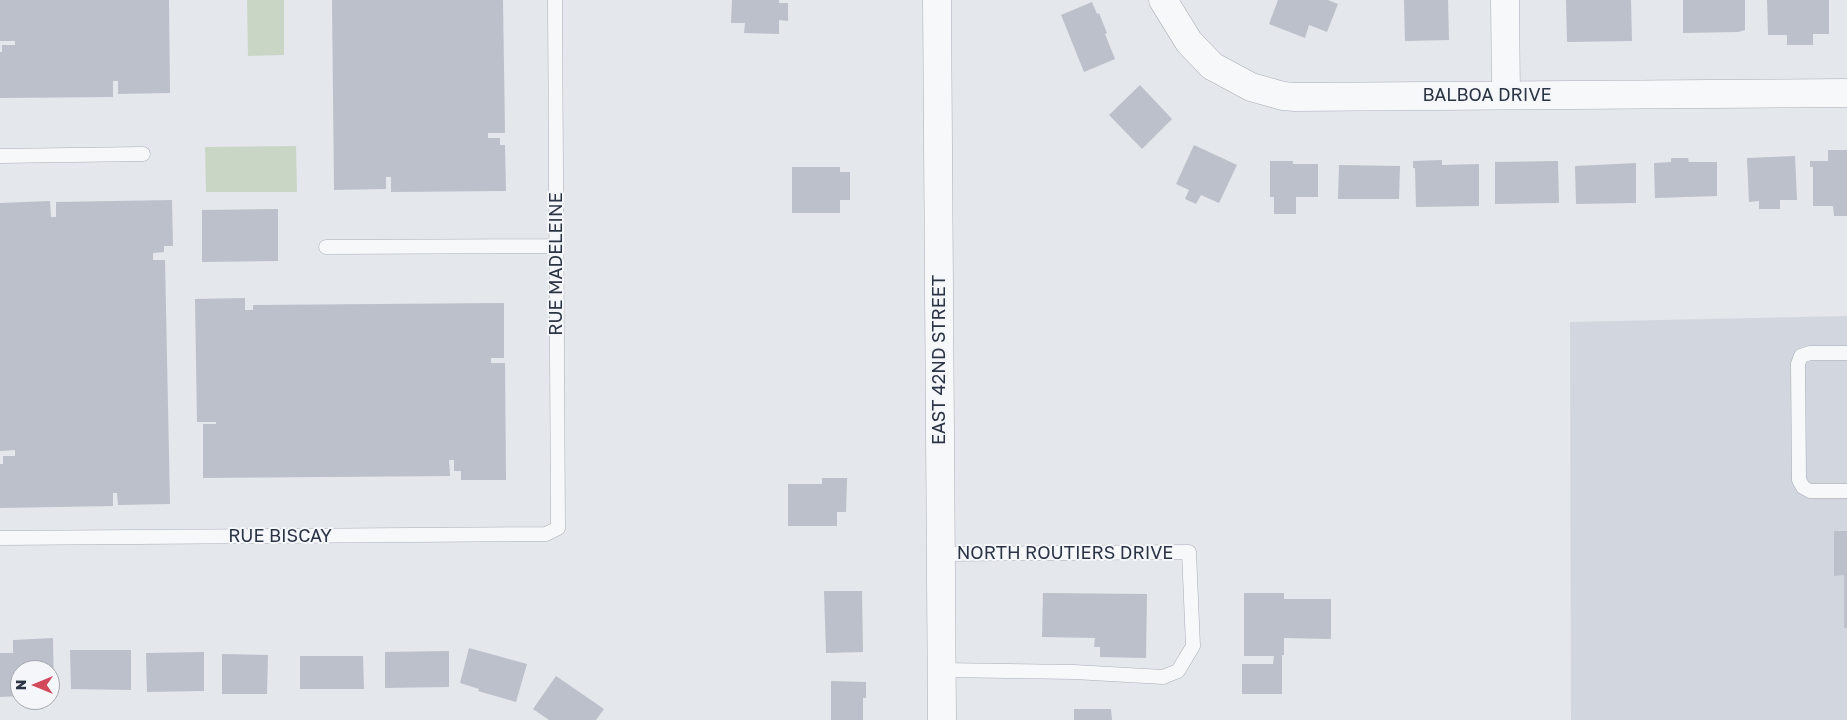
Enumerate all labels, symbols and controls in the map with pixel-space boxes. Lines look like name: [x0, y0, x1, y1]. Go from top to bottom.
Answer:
street label: BALBOA DRIVE: [1422, 84, 1552, 106]
street label: RUE MADELEINE: [545, 192, 567, 336]
street label: EAST 42ND STREET: [928, 275, 950, 445]
street label: RUE BISCAY: [228, 525, 332, 547]
street label: NORTH ROUTIERS DRIVE: [957, 542, 1173, 564]
north arrow: [10, 660, 60, 710]
text: N: [12, 680, 29, 690]

